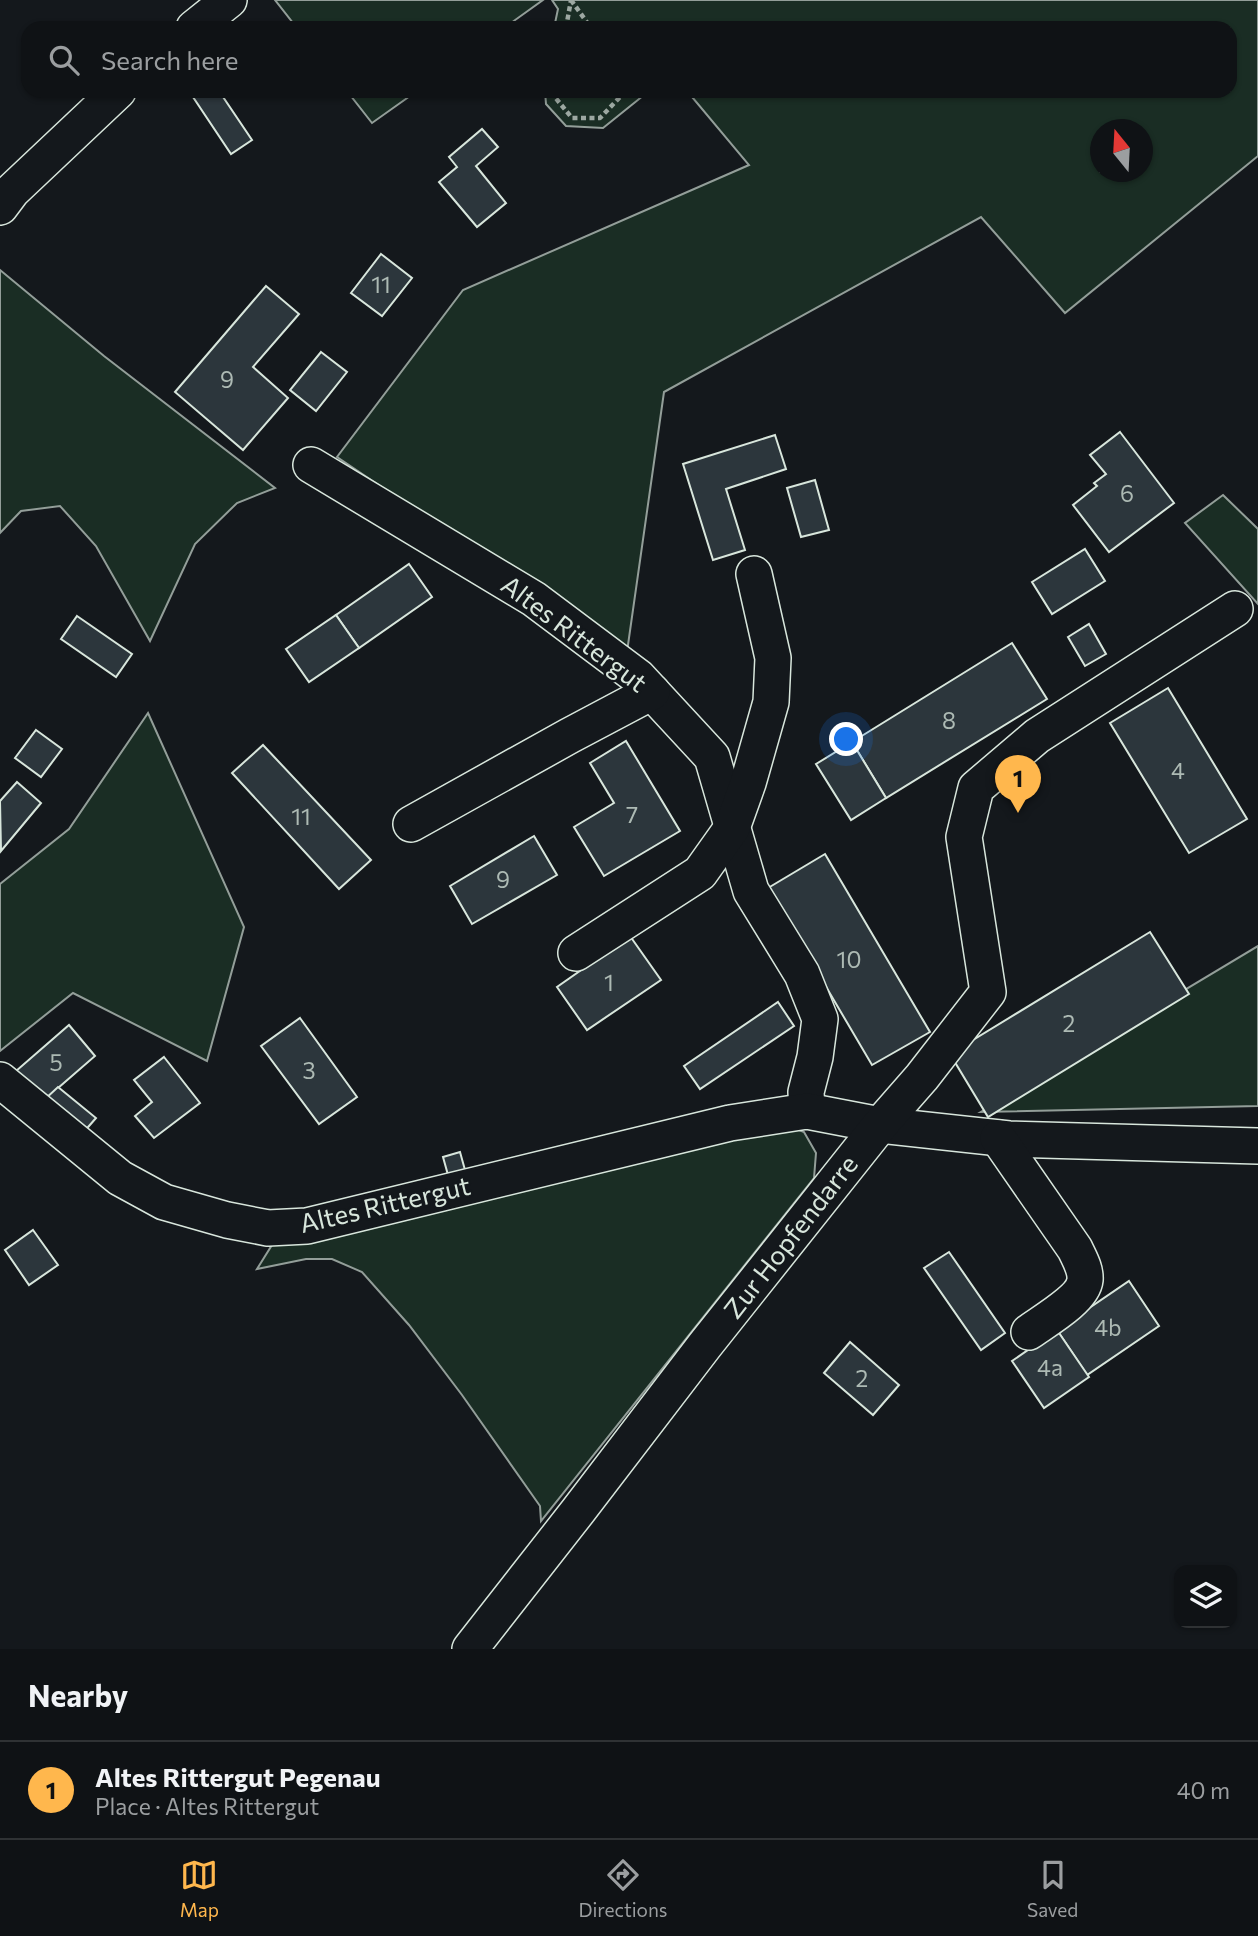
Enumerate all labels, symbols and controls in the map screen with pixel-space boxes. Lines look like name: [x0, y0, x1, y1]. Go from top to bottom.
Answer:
search box: [21, 21, 1237, 98]
icon: search: [45, 41, 83, 79]
text: Search here: [101, 44, 239, 75]
north arrow: [1090, 119, 1153, 182]
house number: 11: [371, 270, 391, 298]
house number: 9: [220, 365, 234, 393]
house number: 6: [1120, 479, 1134, 507]
street label: Altes Rittergut: [496, 568, 654, 698]
house number: 8: [942, 706, 956, 734]
your location: [829, 722, 863, 756]
pin: 1: [995, 755, 1041, 813]
house number: 4: [1171, 756, 1185, 784]
house number: 7: [626, 800, 638, 828]
house number: 11: [291, 802, 311, 830]
house number: 9: [496, 865, 510, 893]
house number: 10: [837, 945, 861, 973]
house number: 1: [604, 968, 614, 996]
house number: 2: [1063, 1009, 1075, 1037]
house number: 5: [49, 1048, 63, 1076]
house number: 3: [302, 1056, 316, 1084]
street label: Zur Hopfendarre: [717, 1148, 863, 1324]
street label: Altes Rittergut: [296, 1169, 473, 1238]
house number: 4b: [1094, 1313, 1122, 1341]
house number: 4a: [1037, 1353, 1063, 1381]
house number: 2: [856, 1364, 868, 1392]
map controls: [1174, 1565, 1237, 1628]
button: layers: [1174, 1565, 1237, 1628]
text: Nearby: [28, 1676, 128, 1713]
text: Altes Rittergut Pegenau: [95, 1761, 381, 1792]
text: 1: [46, 1776, 56, 1804]
text: 40 m: [1177, 1776, 1230, 1804]
text: Place · Altes Rittergut: [95, 1792, 319, 1820]
tab: Map: [180, 1856, 219, 1921]
tab: Directions: [578, 1856, 668, 1921]
tab: Saved: [1027, 1856, 1078, 1921]

